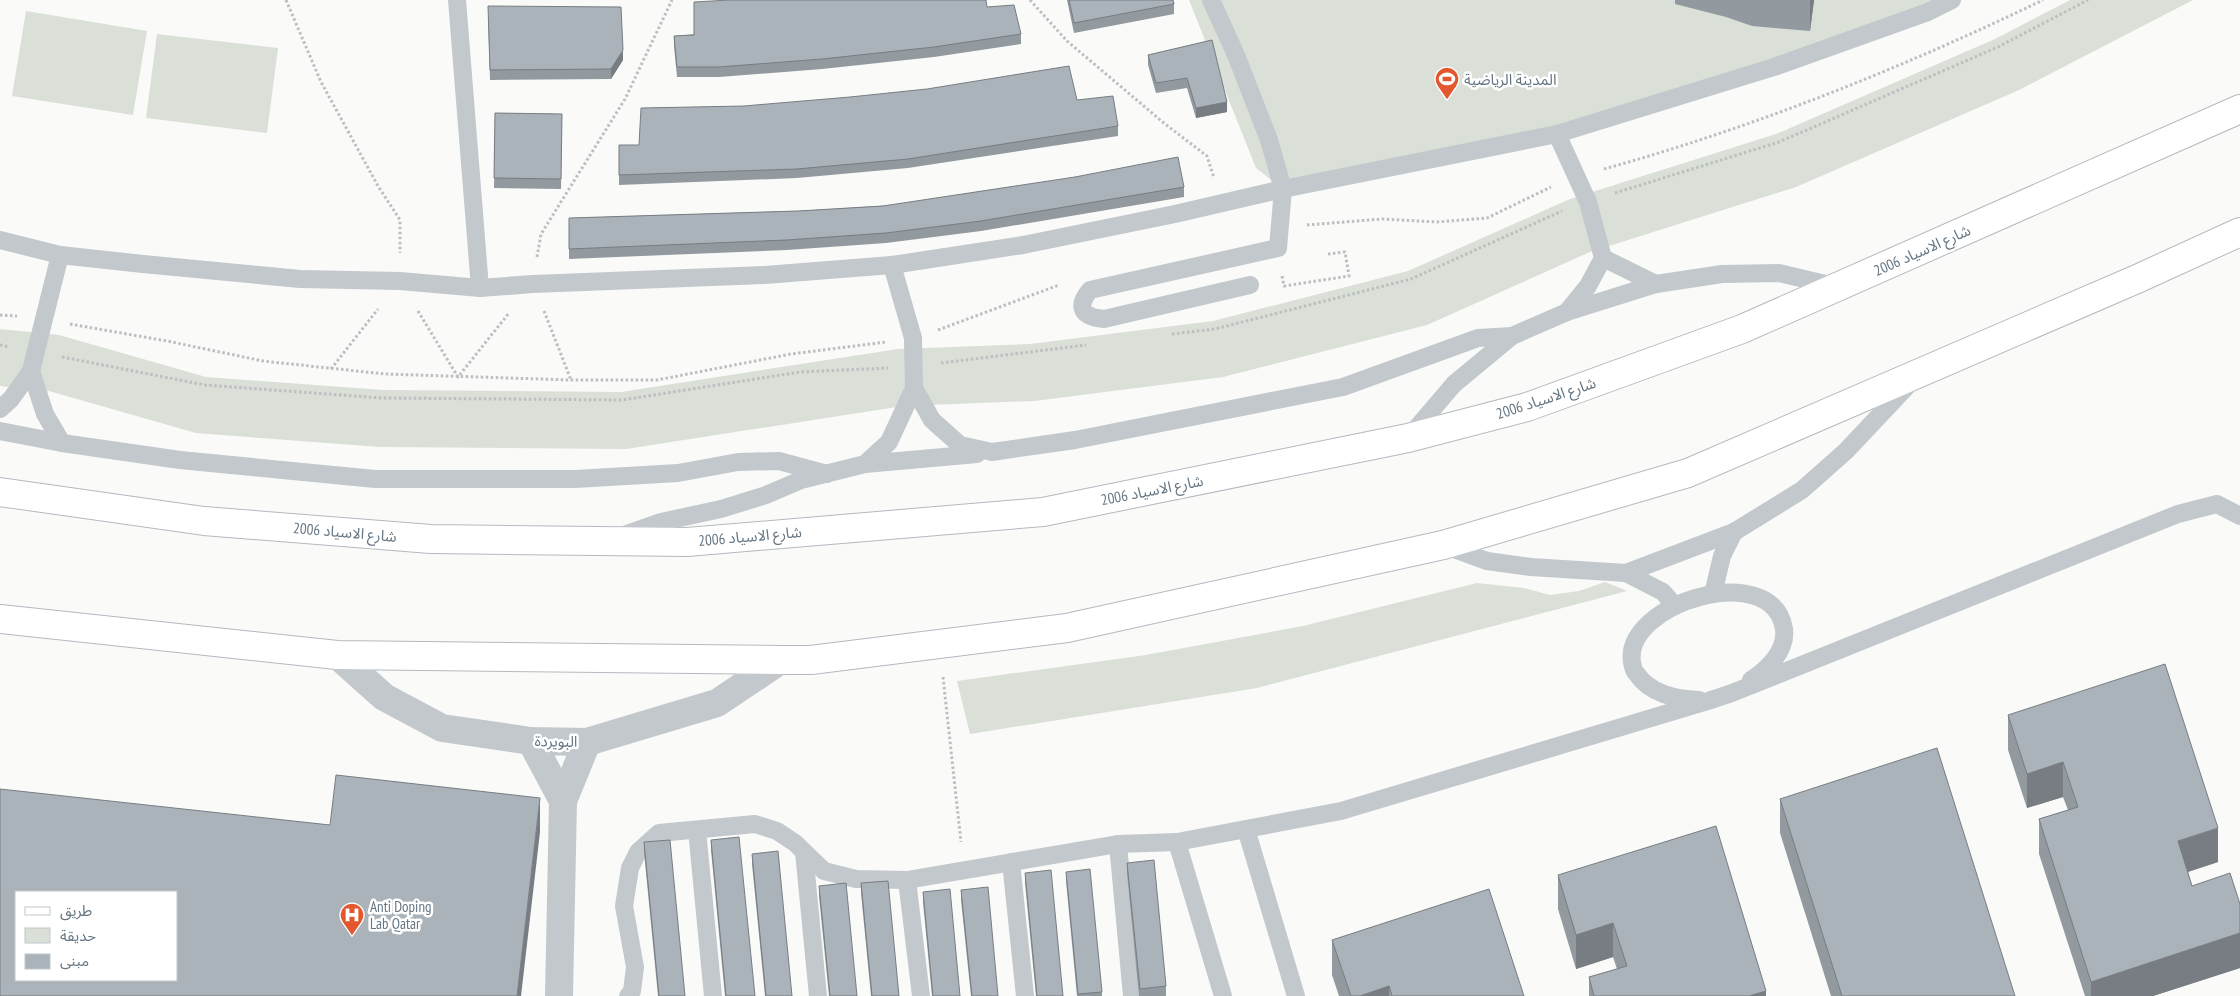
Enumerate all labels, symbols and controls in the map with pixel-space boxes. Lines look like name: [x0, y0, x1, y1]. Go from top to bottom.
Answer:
sports icon: المدينة الرياضية: [1434, 66, 1460, 100]
place label: المدينة الرياضية: [1464, 70, 1556, 89]
street label: شارع الاسياد 2006: [1871, 220, 1975, 283]
street label: شارع الاسياد 2006: [1494, 373, 1599, 426]
street label: شارع الاسياد 2006: [1099, 471, 1206, 512]
street label: شارع الاسياد 2006: [292, 518, 398, 549]
street label: شارع الاسياد 2006: [697, 522, 803, 553]
street label: البويردة: [534, 731, 578, 751]
legend: [15, 891, 178, 981]
place label: Anti Doping Lab Qatar: [370, 897, 431, 933]
text: طريق: [60, 901, 92, 921]
hospital icon: Anti Doping Lab Qatar: [339, 902, 365, 936]
text: حديقة: [60, 926, 96, 945]
text: مبنى: [60, 951, 89, 970]

